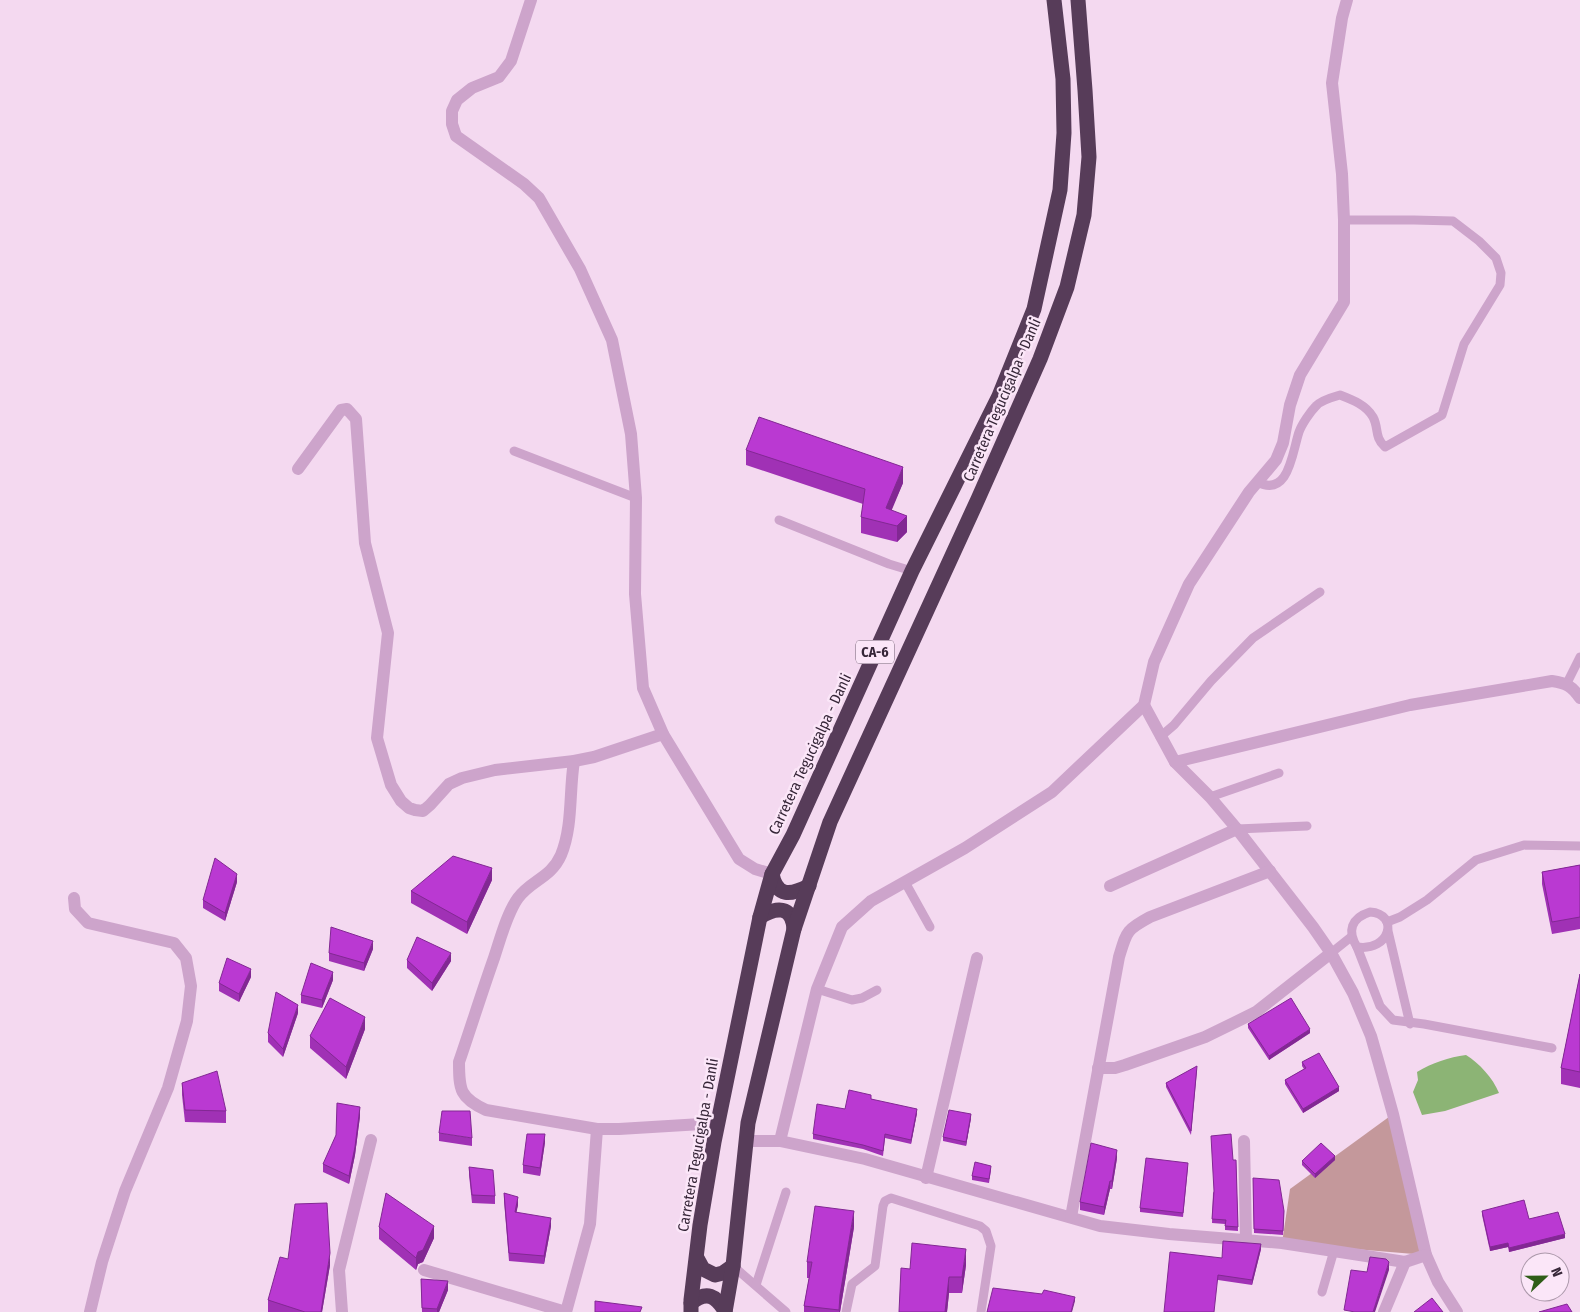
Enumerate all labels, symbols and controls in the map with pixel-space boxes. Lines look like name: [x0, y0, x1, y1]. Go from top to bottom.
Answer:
street label: Carretera Tegucigalpa - Danli: [959, 316, 1045, 484]
road number: CA-6: [856, 640, 894, 664]
street label: Carretera Tegucigalpa - Danli: [765, 671, 855, 837]
street label: Carretera Tegucigalpa - Danli: [674, 1057, 722, 1233]
north arrow: [1520, 1252, 1570, 1302]
text: N: [1547, 1265, 1566, 1279]

